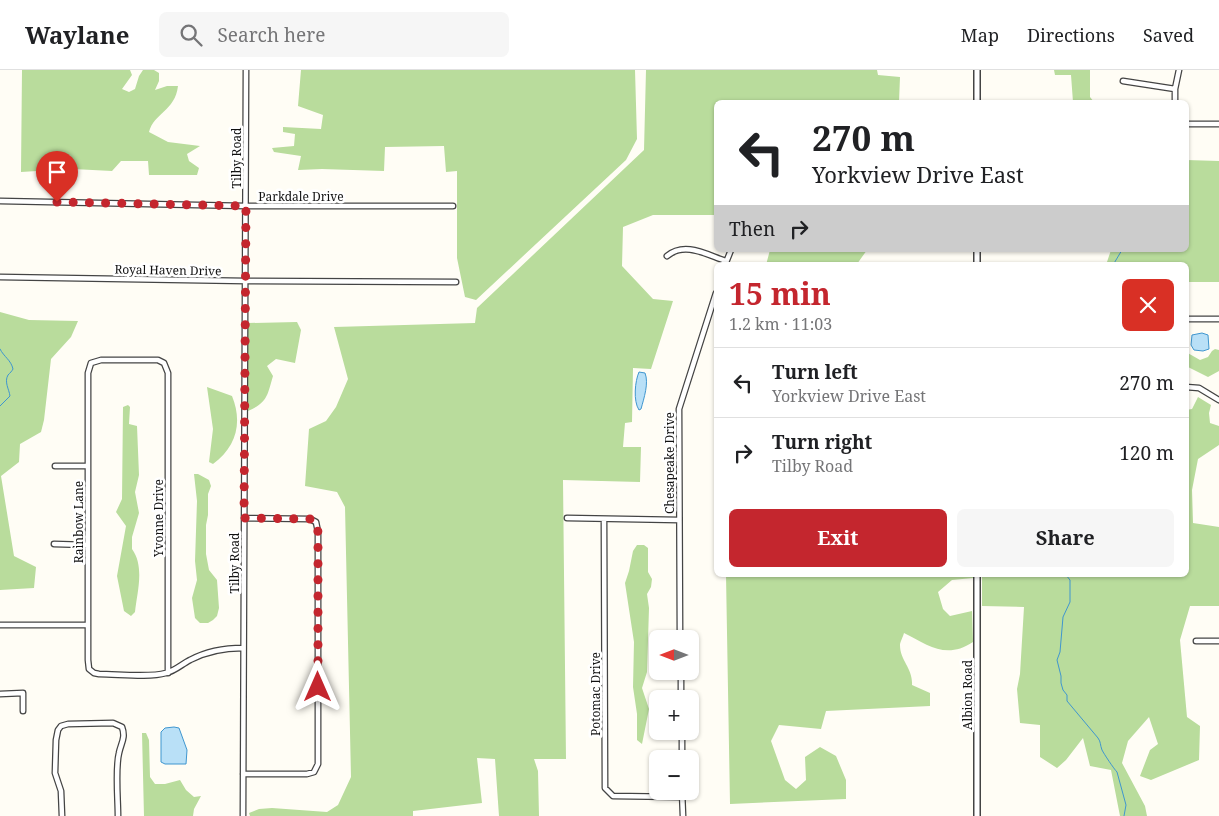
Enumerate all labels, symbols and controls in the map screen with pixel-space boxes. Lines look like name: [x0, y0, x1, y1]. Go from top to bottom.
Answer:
search box: [159, 12, 509, 57]
text: Waylane: [25, 18, 129, 51]
icon: search: [177, 21, 205, 49]
text: Search here: [217, 22, 325, 48]
text: Map: [961, 23, 999, 47]
text: Directions: [1027, 23, 1115, 47]
text: Saved: [1143, 23, 1194, 47]
text: 270 m: [812, 114, 915, 161]
icon: left: [729, 120, 794, 185]
street label: Tilby Road: [228, 127, 245, 188]
pin: [36, 151, 78, 202]
icon: arrive: [43, 158, 71, 186]
text: Yorkview Drive East: [812, 159, 1024, 189]
street label: Parkdale Drive: [258, 188, 344, 205]
icon: right: [785, 215, 813, 243]
text: Then: [729, 216, 775, 242]
street label: Royal Haven Drive: [114, 261, 222, 279]
text: 15 min: [729, 273, 831, 314]
button: close: [1122, 279, 1174, 331]
text: 1.2 km · 11:03: [729, 313, 832, 335]
text: Turn left: [772, 359, 858, 385]
icon: left: [729, 369, 757, 397]
text: 270 m: [1119, 370, 1174, 396]
text: Yorkview Drive East: [772, 385, 926, 407]
street label: Chesapeake Drive: [661, 412, 678, 514]
text: Turn right: [772, 429, 872, 455]
icon: right: [729, 439, 757, 467]
text: 120 m: [1119, 440, 1174, 466]
text: Tilby Road: [772, 455, 853, 477]
street label: Yvonne Drive: [150, 479, 167, 558]
street label: Rainbow Lane: [70, 481, 87, 563]
button: Exit: [729, 509, 947, 567]
button: Share: [957, 509, 1174, 567]
street label: Tilby Road: [226, 532, 243, 593]
north arrow: [649, 630, 699, 680]
map controls: [649, 630, 699, 800]
street label: Potomac Drive: [587, 652, 604, 736]
street label: Albion Road: [959, 659, 976, 730]
position arrow: [291, 660, 343, 712]
button: +: [649, 690, 699, 740]
button: −: [649, 750, 699, 800]

